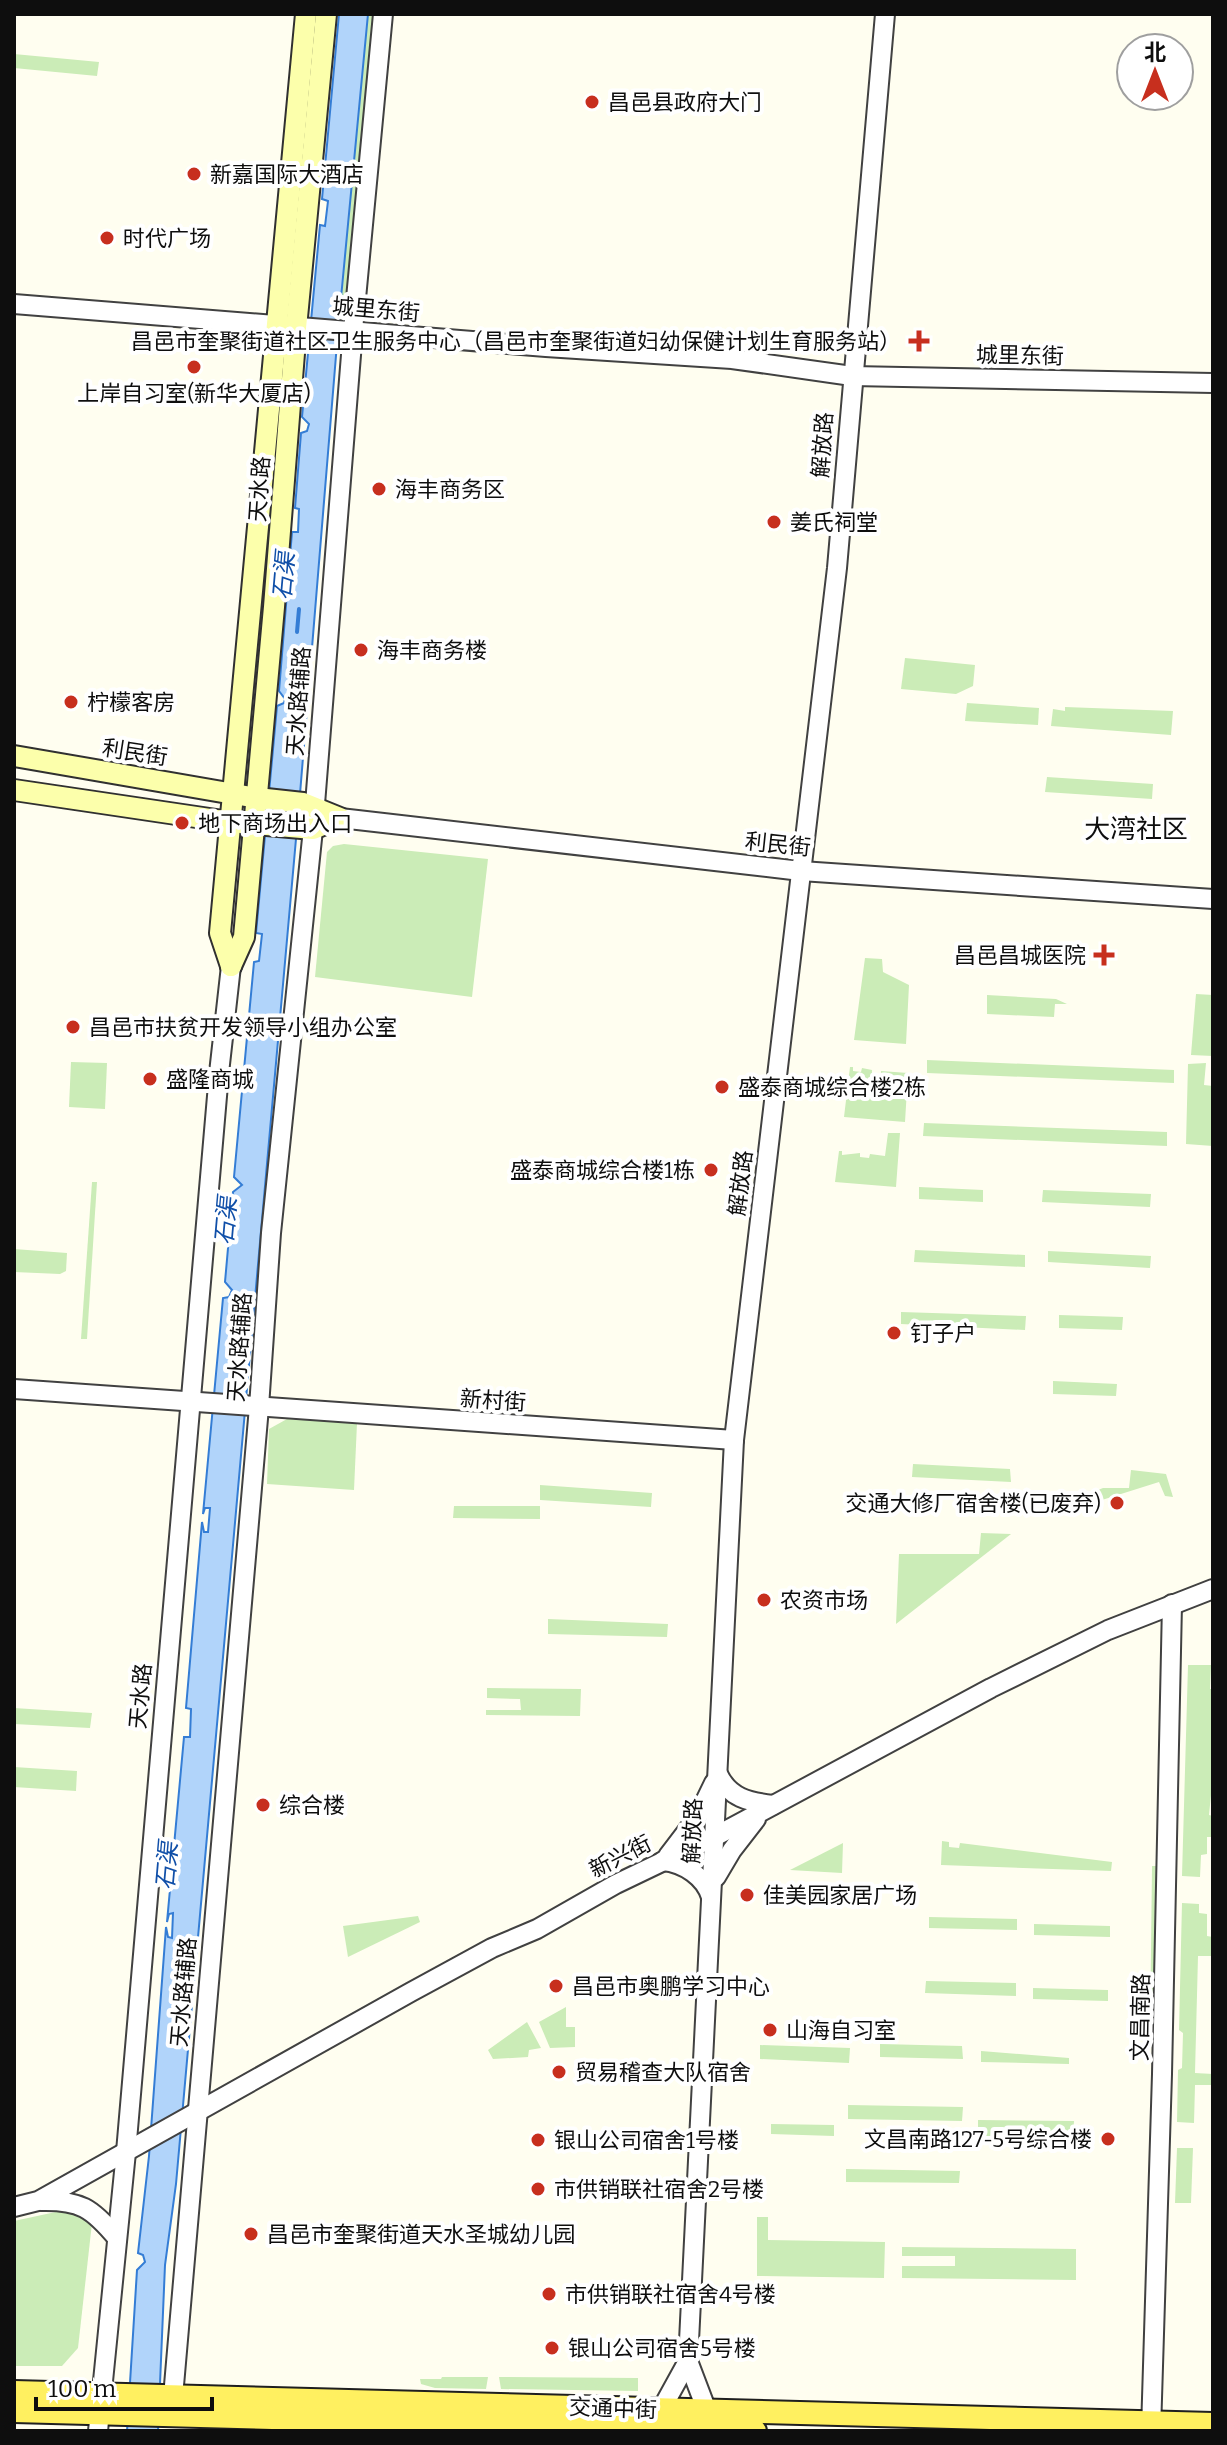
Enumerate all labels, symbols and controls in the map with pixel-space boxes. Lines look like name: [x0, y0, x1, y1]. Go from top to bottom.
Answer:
north arrow: [1115, 32, 1195, 112]
text: 北: [1144, 39, 1166, 66]
place label: 昌邑县政府大门: [608, 89, 762, 116]
marker: 昌邑县政府大门: [583, 93, 601, 111]
place label: 新嘉国际大酒店: [210, 161, 364, 188]
marker: 新嘉国际大酒店: [185, 165, 203, 183]
place label: 时代广场: [123, 225, 211, 252]
marker: 时代广场: [98, 229, 116, 247]
street label: 城里东街: [331, 292, 421, 327]
place label: 昌邑市奎聚街道社区卫生服务中心（昌邑市奎聚街道妇幼保健计划生育服务站）: [131, 328, 901, 355]
marker: 昌邑市奎聚街道社区卫生服务中心（昌邑市奎聚街道妇幼保健计划生育服务站）: [908, 330, 930, 352]
street label: 城里东街: [976, 341, 1064, 370]
marker: 上岸自习室(新华大厦店): [185, 358, 203, 376]
place label: 上岸自习室(新华大厦店): [77, 380, 311, 407]
street label: 解放路: [807, 411, 838, 479]
street label: 天水路: [244, 455, 275, 523]
place label: 海丰商务区: [395, 476, 505, 503]
marker: 海丰商务区: [370, 480, 388, 498]
place label: 姜氏祠堂: [790, 509, 878, 536]
marker: 姜氏祠堂: [765, 513, 783, 531]
water label: 石渠: [268, 548, 300, 601]
place label: 海丰商务楼: [377, 637, 487, 664]
marker: 海丰商务楼: [352, 641, 370, 659]
street label: 天水路辅路: [281, 645, 316, 757]
place label: 柠檬客房: [87, 689, 175, 716]
marker: 柠檬客房: [62, 693, 80, 711]
street label: 利民街: [100, 734, 170, 771]
place label: 地下商场出入口: [198, 810, 352, 837]
marker: 地下商场出入口: [173, 814, 191, 832]
district label: 大湾社区: [1084, 814, 1188, 845]
street label: 利民街: [744, 828, 812, 861]
place label: 昌邑昌城医院: [954, 942, 1086, 969]
marker: 昌邑昌城医院: [1093, 944, 1115, 966]
place label: 昌邑市扶贫开发领导小组办公室: [89, 1014, 397, 1041]
marker: 昌邑市扶贫开发领导小组办公室: [64, 1018, 82, 1036]
place label: 盛隆商城: [166, 1066, 254, 1093]
marker: 盛隆商城: [141, 1070, 159, 1088]
place label: 盛泰商城综合楼2栋: [738, 1074, 926, 1101]
marker: 盛泰商城综合楼2栋: [713, 1078, 731, 1096]
street label: 解放路: [723, 1149, 758, 1217]
place label: 盛泰商城综合楼1栋: [510, 1157, 695, 1184]
marker: 盛泰商城综合楼1栋: [702, 1161, 720, 1179]
water label: 石渠: [210, 1193, 242, 1246]
street label: 天水路辅路: [222, 1291, 257, 1403]
place label: 钉子户: [910, 1320, 976, 1347]
marker: 钉子户: [885, 1324, 903, 1342]
street label: 新村街: [459, 1385, 527, 1416]
place label: 交通大修厂宿舍楼(已废弃): [845, 1490, 1101, 1517]
marker: 交通大修厂宿舍楼(已废弃): [1108, 1494, 1126, 1512]
place label: 农资市场: [780, 1587, 868, 1614]
marker: 农资市场: [755, 1591, 773, 1609]
street label: 天水路: [124, 1662, 157, 1730]
place label: 综合楼: [279, 1792, 345, 1819]
marker: 综合楼: [254, 1796, 272, 1814]
street label: 解放路: [678, 1798, 707, 1864]
street label: 新兴街: [585, 1829, 656, 1883]
water label: 石渠: [151, 1838, 183, 1891]
place label: 佳美园家居广场: [763, 1882, 917, 1909]
marker: 佳美园家居广场: [738, 1886, 756, 1904]
street label: 天水路辅路: [165, 1936, 202, 2048]
place label: 昌邑市奥鹏学习中心: [572, 1973, 770, 2000]
street label: 文昌南路: [1126, 1973, 1155, 2061]
marker: 昌邑市奥鹏学习中心: [547, 1977, 565, 1995]
place label: 山海自习室: [786, 2017, 896, 2044]
marker: 山海自习室: [761, 2021, 779, 2039]
place label: 贸易稽查大队宿舍: [575, 2059, 751, 2086]
marker: 贸易稽查大队宿舍: [550, 2063, 568, 2081]
place label: 文昌南路127-5号综合楼: [864, 2126, 1092, 2153]
place label: 银山公司宿舍1号楼: [554, 2127, 739, 2154]
marker: 文昌南路127-5号综合楼: [1099, 2130, 1117, 2148]
marker: 银山公司宿舍1号楼: [529, 2131, 547, 2149]
place label: 市供销联社宿舍2号楼: [554, 2176, 764, 2203]
marker: 市供销联社宿舍2号楼: [529, 2180, 547, 2198]
place label: 昌邑市奎聚街道天水圣城幼儿园: [267, 2221, 575, 2248]
marker: 昌邑市奎聚街道天水圣城幼儿园: [242, 2225, 260, 2243]
place label: 市供销联社宿舍4号楼: [565, 2281, 776, 2308]
marker: 市供销联社宿舍4号楼: [540, 2285, 558, 2303]
place label: 银山公司宿舍5号楼: [568, 2335, 756, 2362]
marker: 银山公司宿舍5号楼: [543, 2339, 561, 2357]
scale bar: [36, 2361, 212, 2411]
text: 100 m: [48, 2375, 116, 2403]
street label: 交通中街: [569, 2393, 657, 2424]

